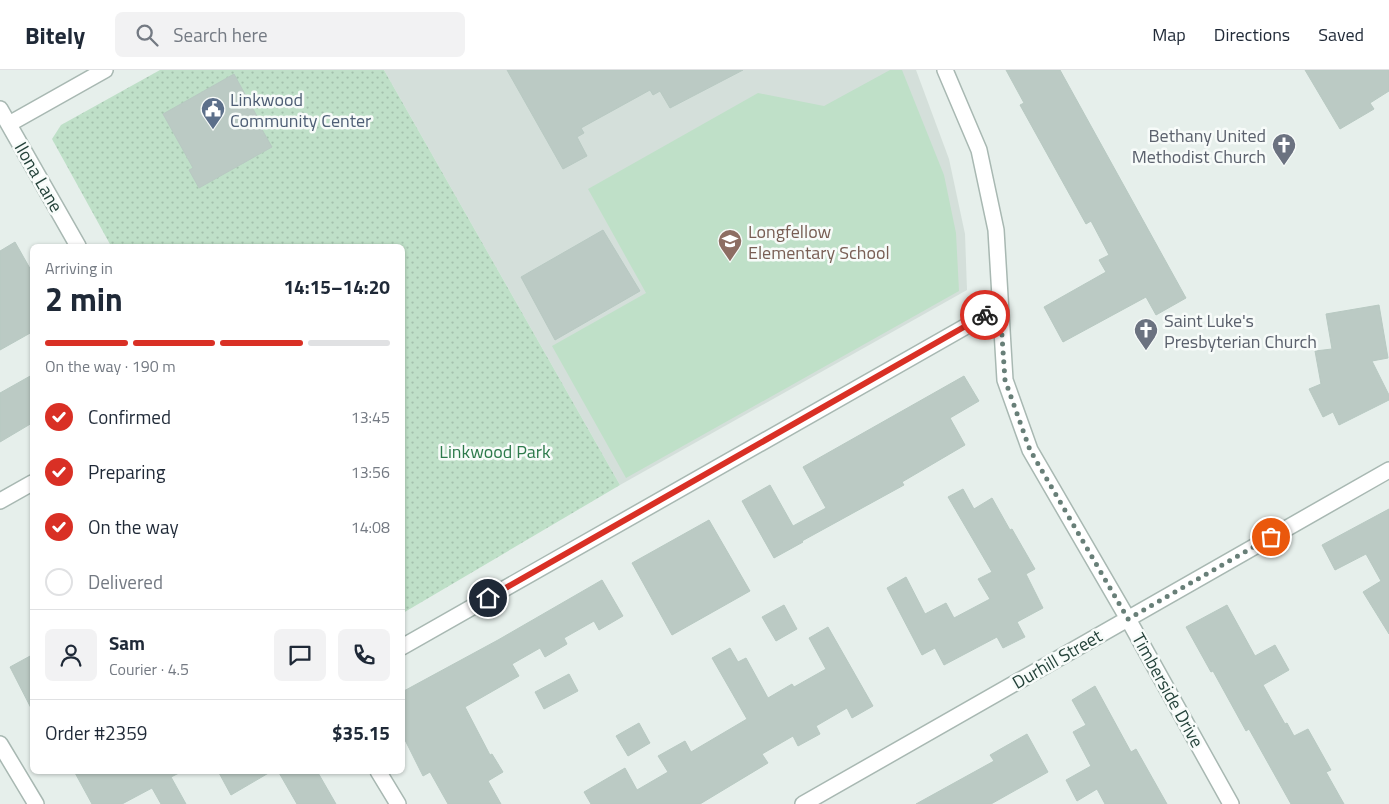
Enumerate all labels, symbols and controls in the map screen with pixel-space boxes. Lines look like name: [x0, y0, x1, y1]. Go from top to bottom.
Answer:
search box: [115, 12, 465, 57]
text: Bitely: [25, 17, 85, 53]
text: Search here: [173, 20, 268, 49]
icon: search: [133, 21, 161, 49]
text: Map: [1152, 21, 1186, 48]
text: Directions: [1214, 21, 1290, 48]
text: Saved: [1318, 21, 1364, 48]
place label: Linkwood Community Center: [230, 86, 371, 134]
public building icon: Linkwood Community Center: [200, 96, 226, 130]
place label: Bethany United Methodist Church: [1132, 122, 1266, 170]
church icon: Bethany United Methodist Church: [1271, 132, 1297, 166]
street label: Ilona Lane: [8, 137, 70, 217]
place label: Longfellow Elementary School: [748, 218, 890, 266]
school or university icon: Longfellow Elementary School: [717, 228, 743, 262]
text: Arriving in: [45, 256, 113, 280]
text: 14:15–14:20: [283, 272, 390, 301]
text: 2 min: [45, 275, 123, 323]
courier: [960, 290, 1010, 340]
icon: bike: [971, 301, 999, 329]
place label: Saint Luke's Presbyterian Church: [1164, 307, 1317, 355]
church icon: Saint Luke's Presbyterian Church: [1133, 317, 1159, 351]
text: On the way · 190 m: [45, 354, 176, 378]
text: Confirmed: [88, 402, 171, 431]
icon: check: [45, 403, 73, 431]
text: 13:45: [351, 405, 390, 429]
park label: Linkwood Park: [439, 438, 551, 465]
text: Preparing: [88, 457, 165, 486]
icon: check: [45, 458, 73, 486]
text: 13:56: [351, 460, 390, 484]
text: On the way: [88, 512, 179, 541]
icon: check: [45, 513, 73, 541]
text: 14:08: [351, 515, 390, 539]
pin: [1250, 516, 1292, 558]
icon: bag: [1257, 523, 1285, 551]
text: Delivered: [88, 567, 163, 596]
pin: [467, 577, 509, 619]
icon: home: [474, 584, 502, 612]
street label: Durhill Street: [1007, 622, 1108, 696]
text: Sam: [109, 628, 145, 657]
street label: Timberside Drive: [1125, 628, 1211, 752]
button: person: [45, 629, 97, 681]
button: chat: [274, 629, 326, 681]
button: phone: [338, 629, 390, 681]
text: Courier · 4.5: [109, 657, 189, 681]
text: Order #2359: [45, 718, 147, 747]
text: $35.15: [332, 718, 390, 747]

